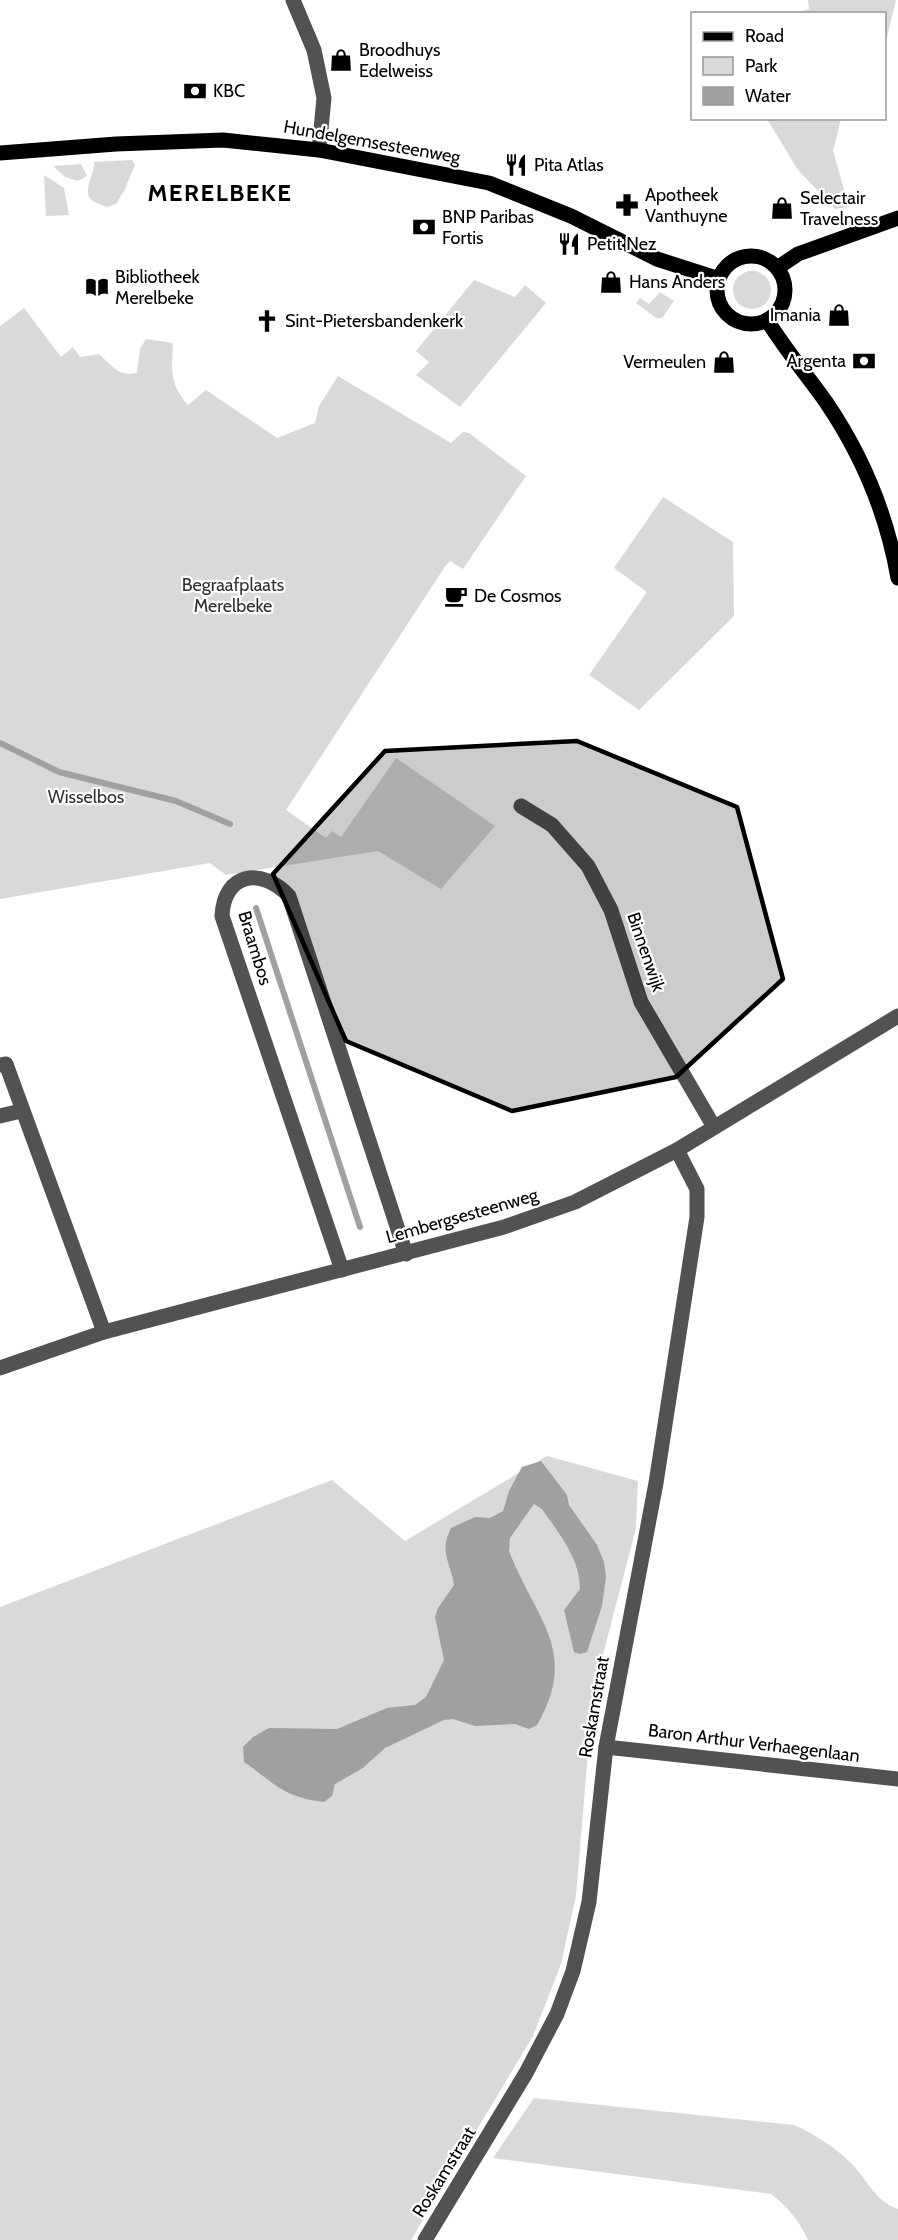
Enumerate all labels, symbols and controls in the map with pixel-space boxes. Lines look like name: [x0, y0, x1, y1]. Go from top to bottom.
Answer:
legend: [691, 12, 886, 120]
text: Road: [745, 25, 784, 47]
place label: Broodhuys Edelweiss: [359, 39, 441, 82]
shop icon: Broodhuys Edelweiss: [328, 47, 354, 73]
text: Park: [745, 55, 778, 77]
bank icon: KBC: [182, 78, 208, 104]
place label: KBC: [213, 80, 245, 102]
text: Water: [745, 85, 791, 107]
street label: Hundelgemsesteenweg: [282, 116, 463, 169]
restaurant icon: Pita Atlas: [503, 152, 529, 178]
place label: Pita Atlas: [534, 154, 604, 176]
district label: MERELBEKE: [148, 178, 293, 207]
place label: Apotheek Vanthuyne: [645, 184, 727, 227]
place label: Selectair Travelness: [800, 187, 878, 230]
pharmacy icon: Apotheek Vanthuyne: [614, 192, 640, 218]
shop icon: Selectair Travelness: [769, 195, 795, 221]
place label: BNP Paribas Fortis: [442, 206, 534, 249]
bank icon: BNP Paribas Fortis: [411, 214, 437, 240]
restaurant icon: Petit Nez: [556, 231, 582, 257]
place label: Petit Nez: [587, 233, 657, 255]
place label: Bibliotheek Merelbeke: [115, 266, 201, 309]
shop icon: Hans Anders: [598, 269, 624, 295]
place label: Hans Anders: [629, 271, 725, 293]
library icon: Bibliotheek Merelbeke: [84, 274, 110, 300]
shop icon: Imania: [826, 302, 852, 328]
place label: Imania: [770, 304, 821, 326]
church icon: Sint-Pietersbandenkerk: [254, 308, 280, 334]
place label: Sint-Pietersbandenkerk: [285, 310, 464, 332]
bank icon: Argenta: [851, 348, 877, 374]
shop icon: Vermeulen: [711, 349, 737, 375]
place label: Argenta: [787, 350, 846, 372]
place label: Vermeulen: [623, 351, 706, 373]
park label: Begraafplaats Merelbeke: [182, 574, 284, 617]
cafe icon: De Cosmos: [443, 583, 469, 609]
place label: De Cosmos: [474, 585, 562, 607]
park label: Wisselbos: [48, 786, 124, 808]
street label: Braambos: [233, 908, 277, 988]
street label: Binnenwijk: [622, 909, 670, 995]
street label: Lembergsesteenweg: [383, 1183, 542, 1248]
street label: Roskamstraat: [574, 1655, 614, 1759]
street label: Baron Arthur Verhaegenlaan: [647, 1719, 861, 1767]
street label: Roskamstraat: [408, 2123, 480, 2221]

